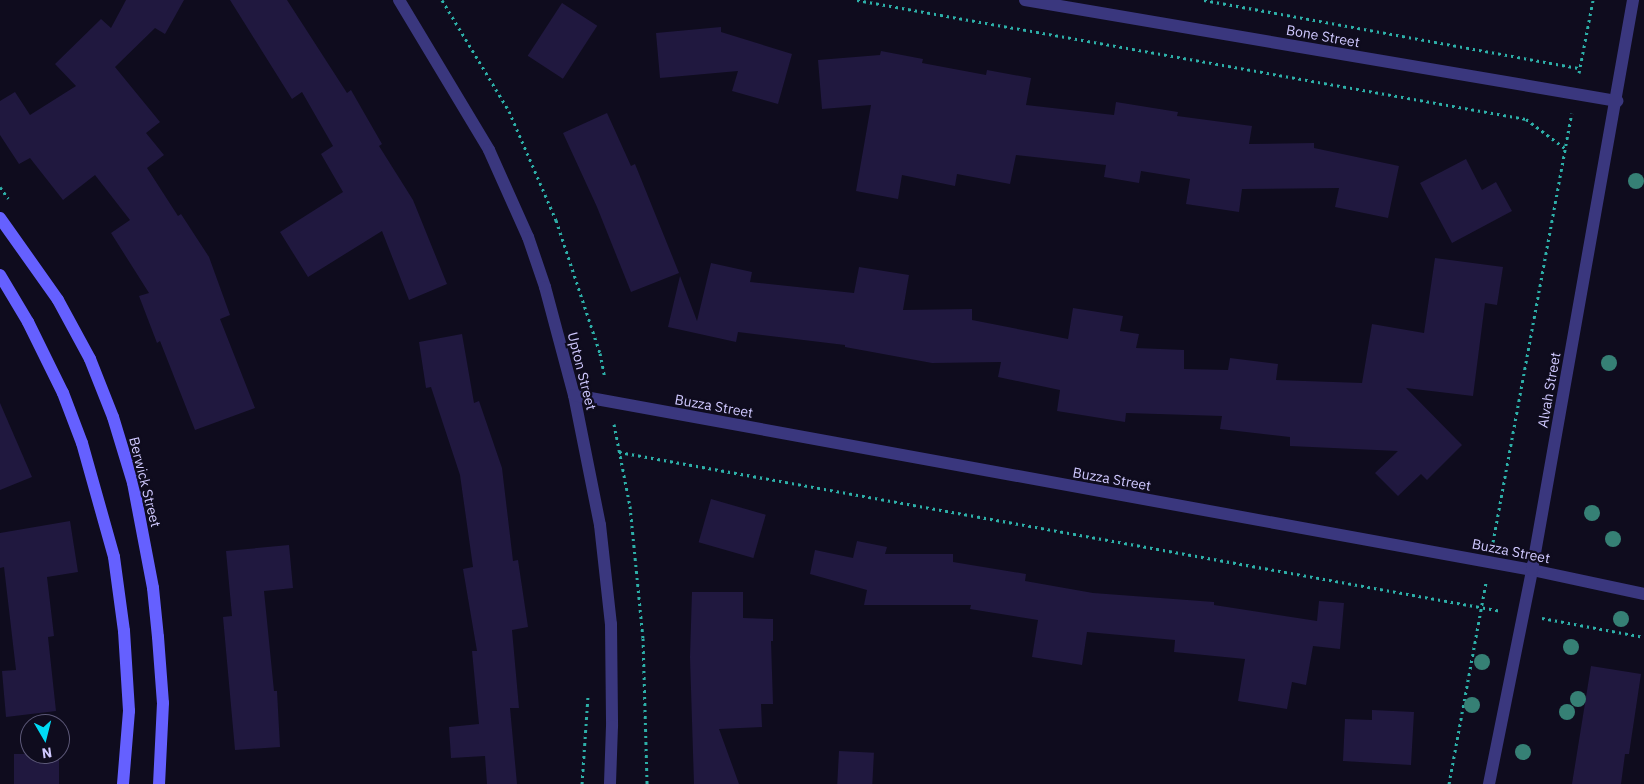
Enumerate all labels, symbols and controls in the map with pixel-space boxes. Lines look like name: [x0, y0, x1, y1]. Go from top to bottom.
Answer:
street label: Bone Street: [1285, 21, 1361, 51]
street label: Upton Street: [564, 330, 600, 412]
street label: Alvah Street: [1534, 351, 1564, 429]
street label: Buzza Street: [674, 391, 754, 421]
street label: Berwick Street: [126, 435, 164, 529]
street label: Buzza Street: [1072, 464, 1152, 494]
street label: Buzza Street: [1470, 535, 1552, 567]
north arrow: [20, 714, 70, 764]
text: N: [41, 743, 53, 762]

